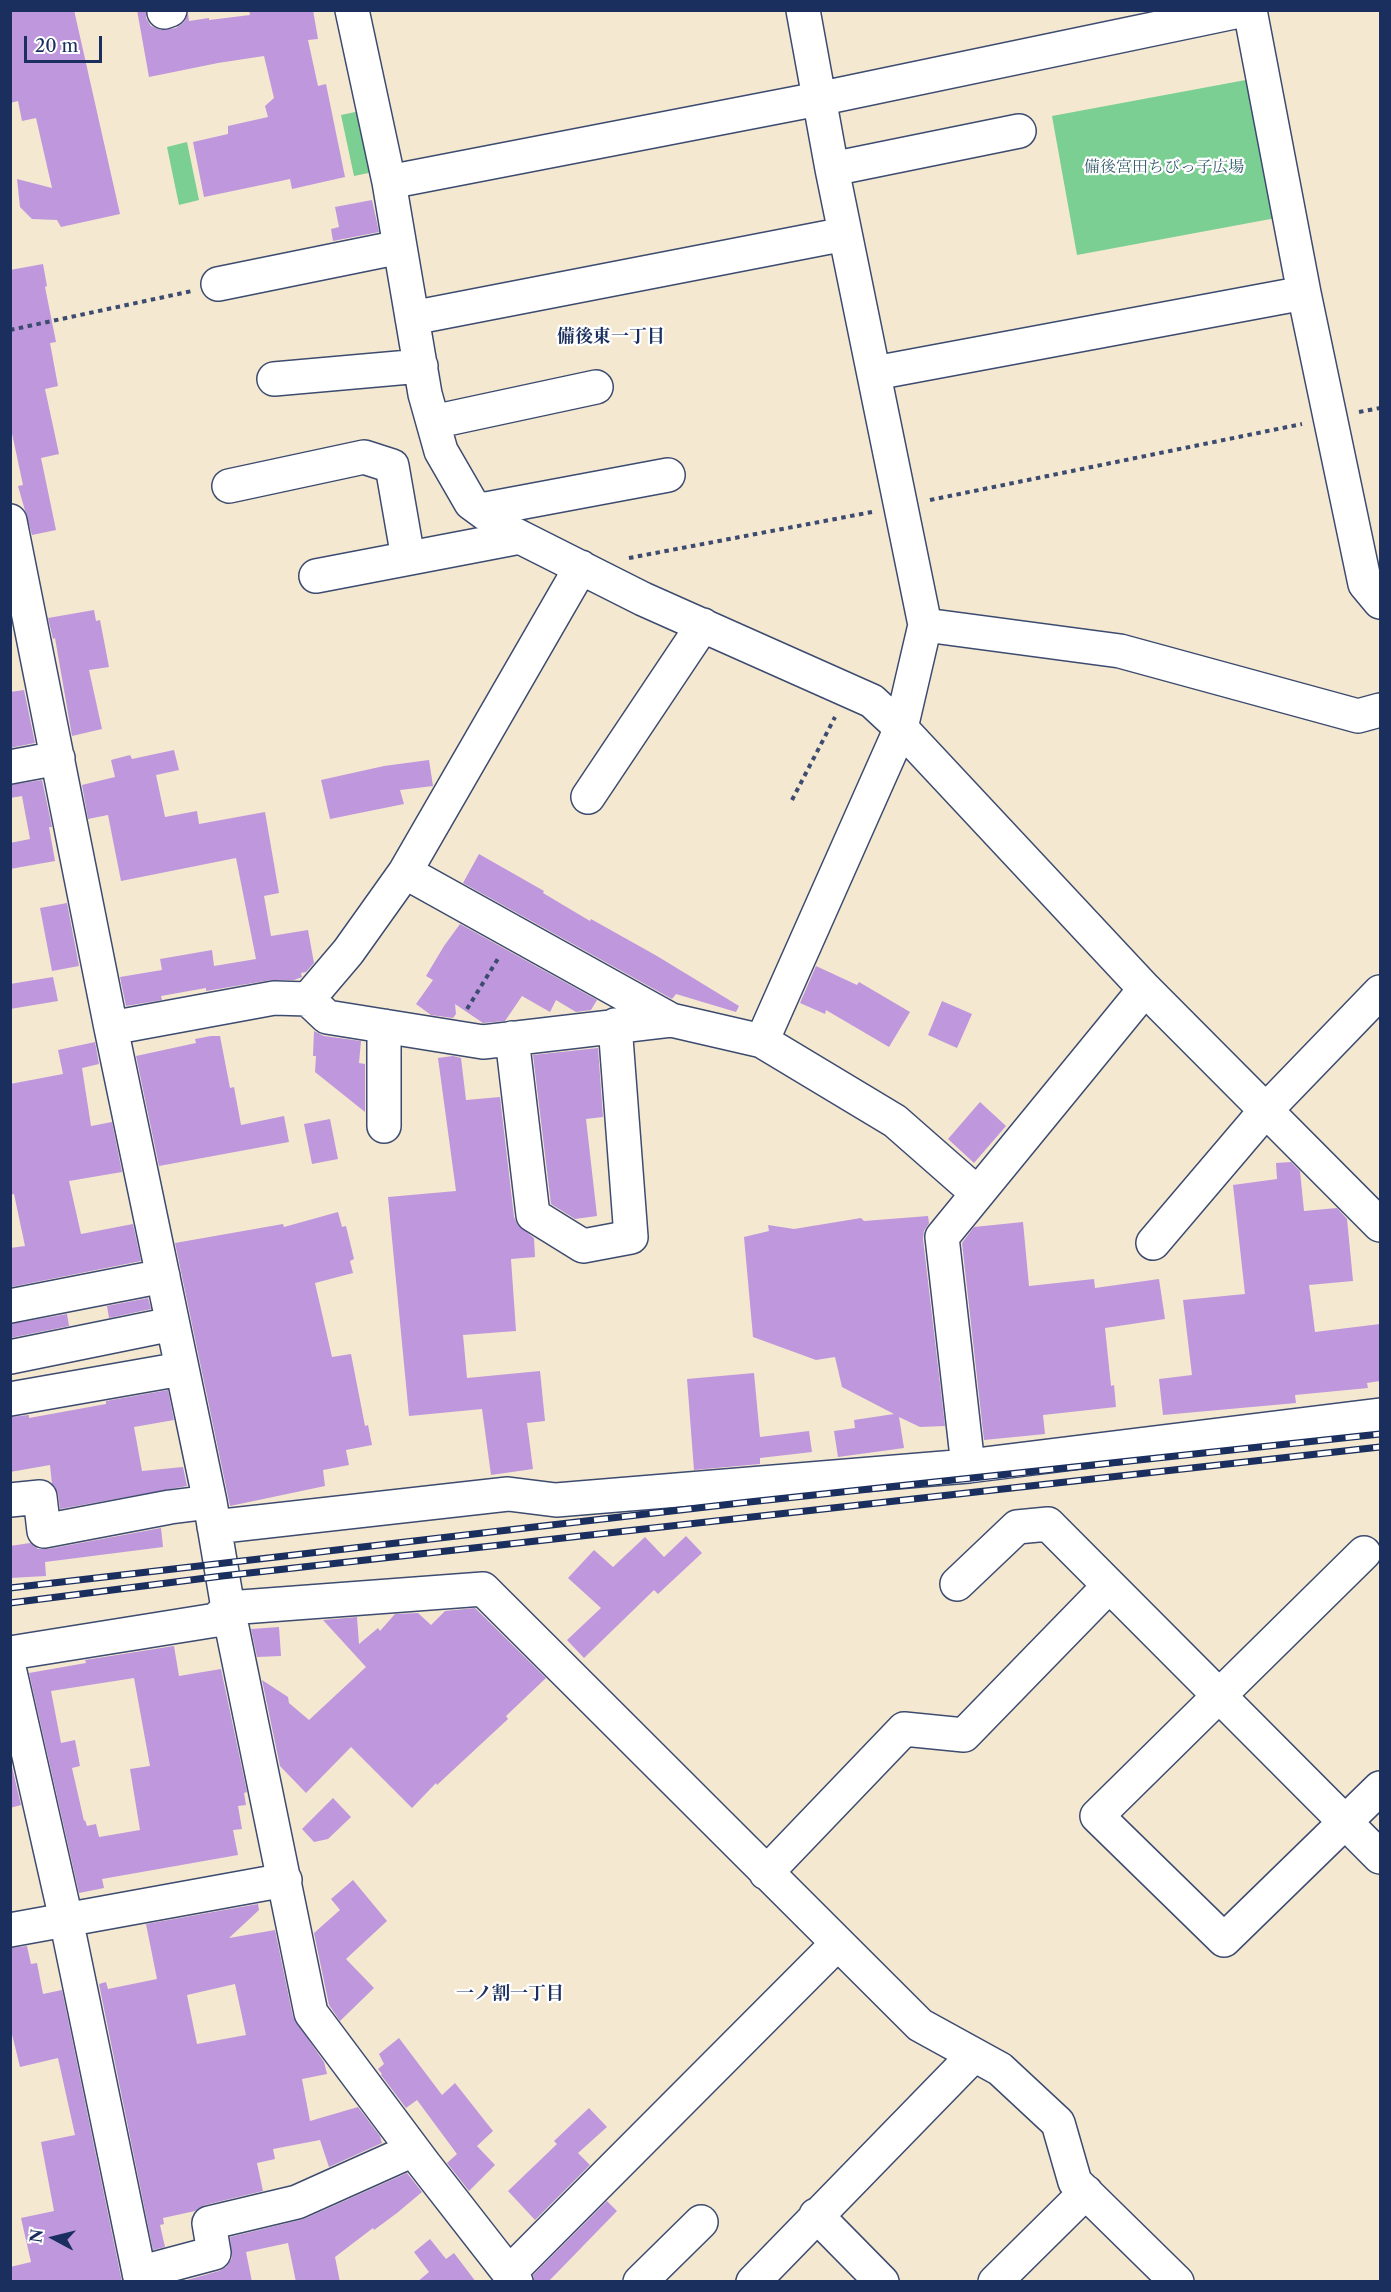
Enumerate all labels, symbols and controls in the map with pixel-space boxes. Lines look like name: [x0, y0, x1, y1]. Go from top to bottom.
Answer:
scale bar: [27, 24, 105, 62]
text: 20 m: [35, 35, 78, 57]
park label: 備後宮田ちびっ子広場: [1084, 157, 1244, 177]
district label: 備後東一丁目: [557, 326, 665, 348]
district label: 一ノ割一丁目: [456, 1983, 564, 2005]
north arrow: [24, 2208, 84, 2268]
text: N: [25, 2228, 47, 2244]

